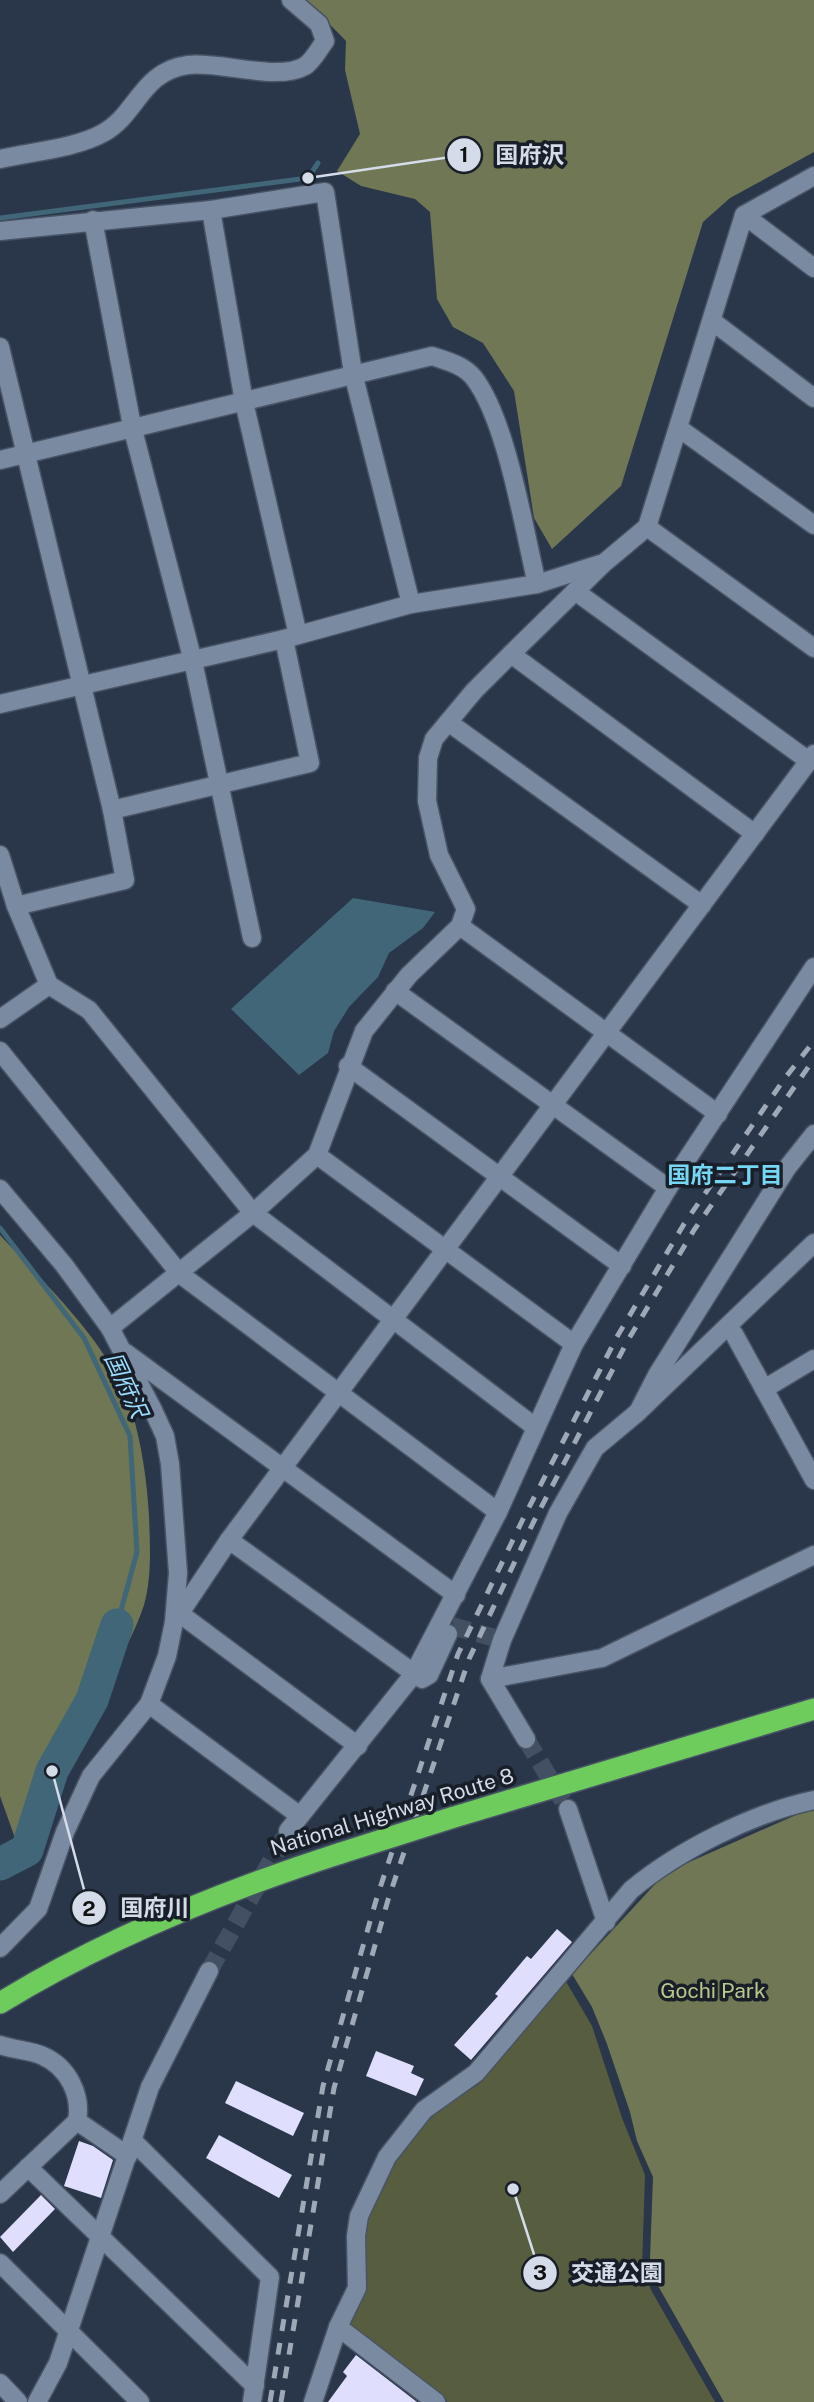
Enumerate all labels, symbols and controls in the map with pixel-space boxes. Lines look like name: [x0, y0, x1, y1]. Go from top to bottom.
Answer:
callout: 国府沢: [446, 133, 578, 177]
text: 国府沢: [496, 141, 565, 168]
text: 1: [460, 142, 469, 167]
district label: 国府二丁目: [668, 1161, 783, 1188]
water label: 国府沢: [100, 1348, 155, 1424]
street label: National Highway Route 8: [267, 1763, 517, 1861]
callout: 国府川: [72, 1886, 204, 1930]
text: 国府川: [121, 1894, 190, 1921]
text: 2: [82, 1896, 96, 1921]
park label: Gochi Park: [660, 1978, 766, 2003]
callout: 交通公園: [522, 2251, 677, 2295]
text: 交通公園: [571, 2259, 663, 2286]
text: 3: [533, 2260, 547, 2285]

